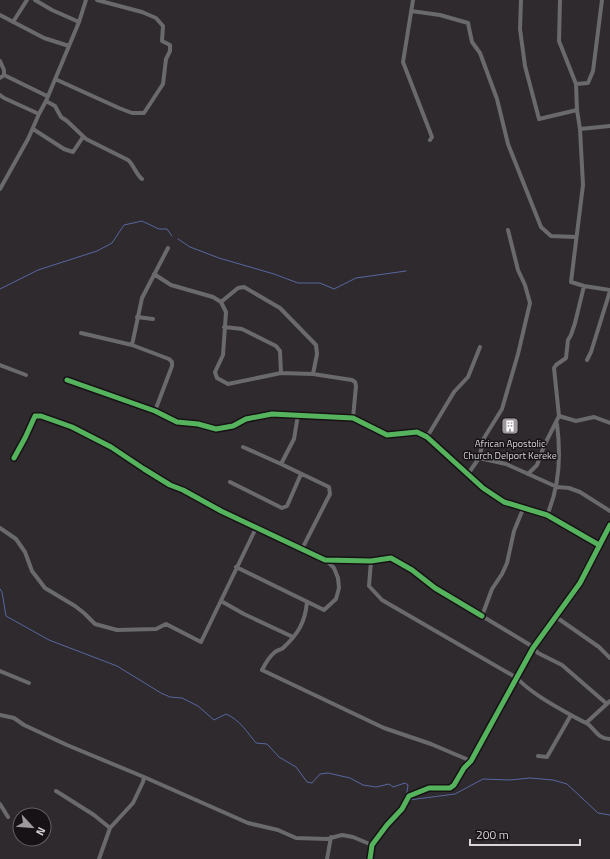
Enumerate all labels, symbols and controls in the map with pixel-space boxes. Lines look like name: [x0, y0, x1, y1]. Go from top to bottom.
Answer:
building icon: African Apostolic Church Delport Kereke: [500, 416, 520, 436]
place label: African Apostolic Church Delport Kereke: [463, 436, 557, 463]
north arrow: [12, 807, 52, 847]
scale bar: [470, 821, 580, 847]
text: N: [32, 824, 50, 838]
text: 200 m: [476, 825, 509, 844]

